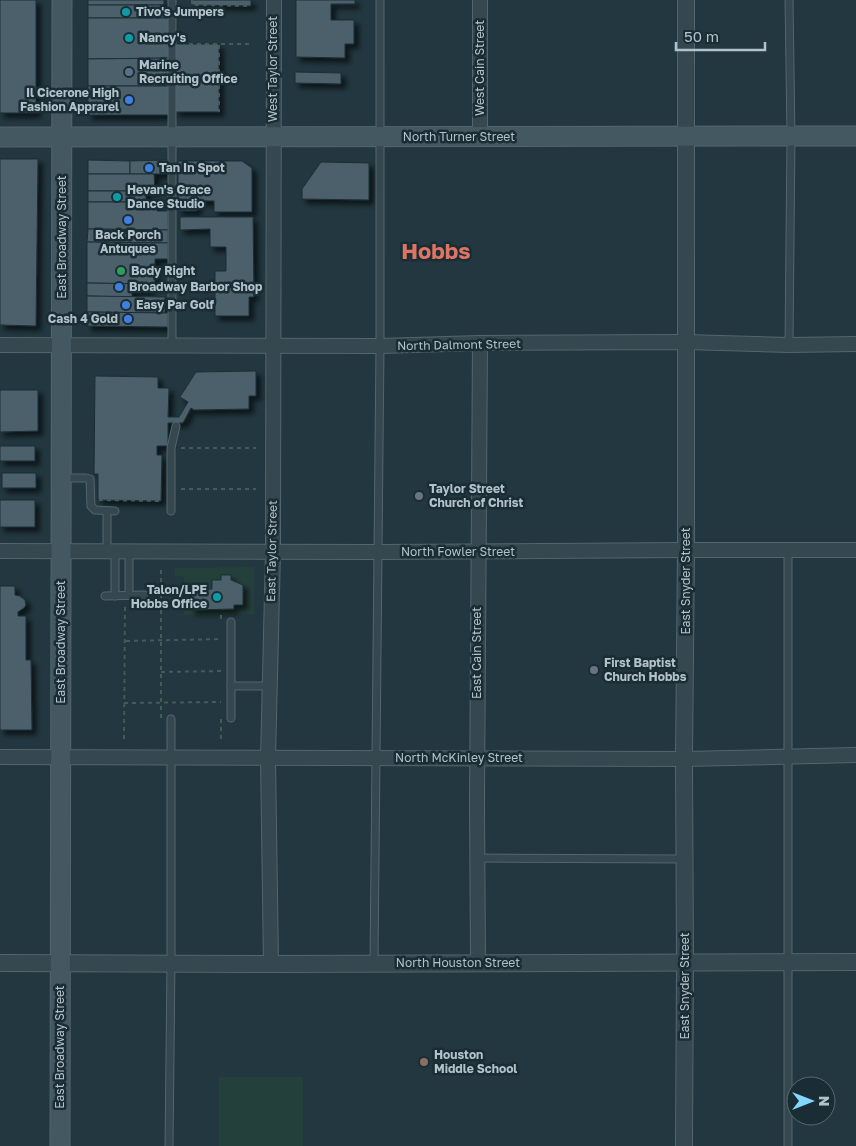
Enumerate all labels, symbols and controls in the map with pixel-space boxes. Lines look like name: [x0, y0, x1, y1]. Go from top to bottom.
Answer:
place label: Tivo's Jumpers: [136, 4, 224, 19]
marker: Tivo's Jumpers: [120, 6, 132, 18]
street label: West Taylor Street: [265, 16, 280, 122]
street label: West Cain Street: [472, 20, 487, 116]
scale bar: [676, 20, 765, 52]
text: 50 m: [684, 27, 719, 45]
place label: Nancy's: [139, 30, 187, 45]
marker: Nancy's: [123, 32, 135, 44]
place label: Marine Recruiting Office: [139, 57, 237, 86]
marker: Marine Recruiting Office: [123, 66, 135, 78]
place label: Il Cicerone High Fashion Apprarel: [20, 85, 119, 114]
marker: Il Cicerone High Fashion Apprarel: [123, 94, 135, 106]
street label: North Turner Street: [403, 129, 515, 144]
place label: Tan In Spot: [159, 160, 225, 175]
marker: Tan In Spot: [143, 162, 155, 174]
street label: East Broadway Street: [54, 175, 69, 299]
place label: Hevan's Grace Dance Studio: [127, 182, 211, 211]
marker: Hevan's Grace Dance Studio: [111, 191, 123, 203]
marker: Back Porch Antuques: [122, 214, 134, 226]
place label: Back Porch Antuques: [95, 227, 161, 256]
district label: Hobbs: [401, 237, 471, 264]
place label: Body Right: [131, 263, 196, 278]
marker: Body Right: [115, 265, 127, 277]
place label: Broadway Barbor Shop: [129, 279, 263, 294]
marker: Broadway Barbor Shop: [113, 281, 125, 293]
place label: Easy Par Golf: [136, 297, 215, 312]
marker: Easy Par Golf: [120, 299, 132, 311]
place label: Cash 4 Gold: [48, 311, 118, 326]
marker: Cash 4 Gold: [122, 313, 134, 325]
street label: North Dalmont Street: [397, 336, 521, 353]
place label: Taylor Street Church of Christ: [429, 481, 524, 510]
marker: Taylor Street Church of Christ: [413, 490, 425, 502]
street label: East Taylor Street: [263, 500, 280, 602]
street label: East Snyder Street: [678, 527, 693, 634]
street label: North Fowler Street: [401, 544, 515, 559]
street label: East Broadway Street: [53, 580, 68, 704]
place label: Talon/LPE Hobbs Office: [131, 582, 207, 611]
marker: Talon/LPE Hobbs Office: [211, 591, 223, 603]
street label: East Cain Street: [469, 607, 484, 699]
place label: First Baptist Church Hobbs: [604, 655, 687, 684]
marker: First Baptist Church Hobbs: [588, 664, 600, 676]
street label: North McKinley Street: [395, 750, 523, 765]
street label: East Snyder Street: [677, 932, 692, 1039]
street label: North Houston Street: [396, 955, 520, 970]
street label: East Broadway Street: [52, 985, 67, 1109]
place label: Houston Middle School: [434, 1047, 517, 1076]
marker: Houston Middle School: [418, 1056, 430, 1068]
north arrow: [786, 1076, 836, 1126]
text: N: [816, 1096, 833, 1106]

